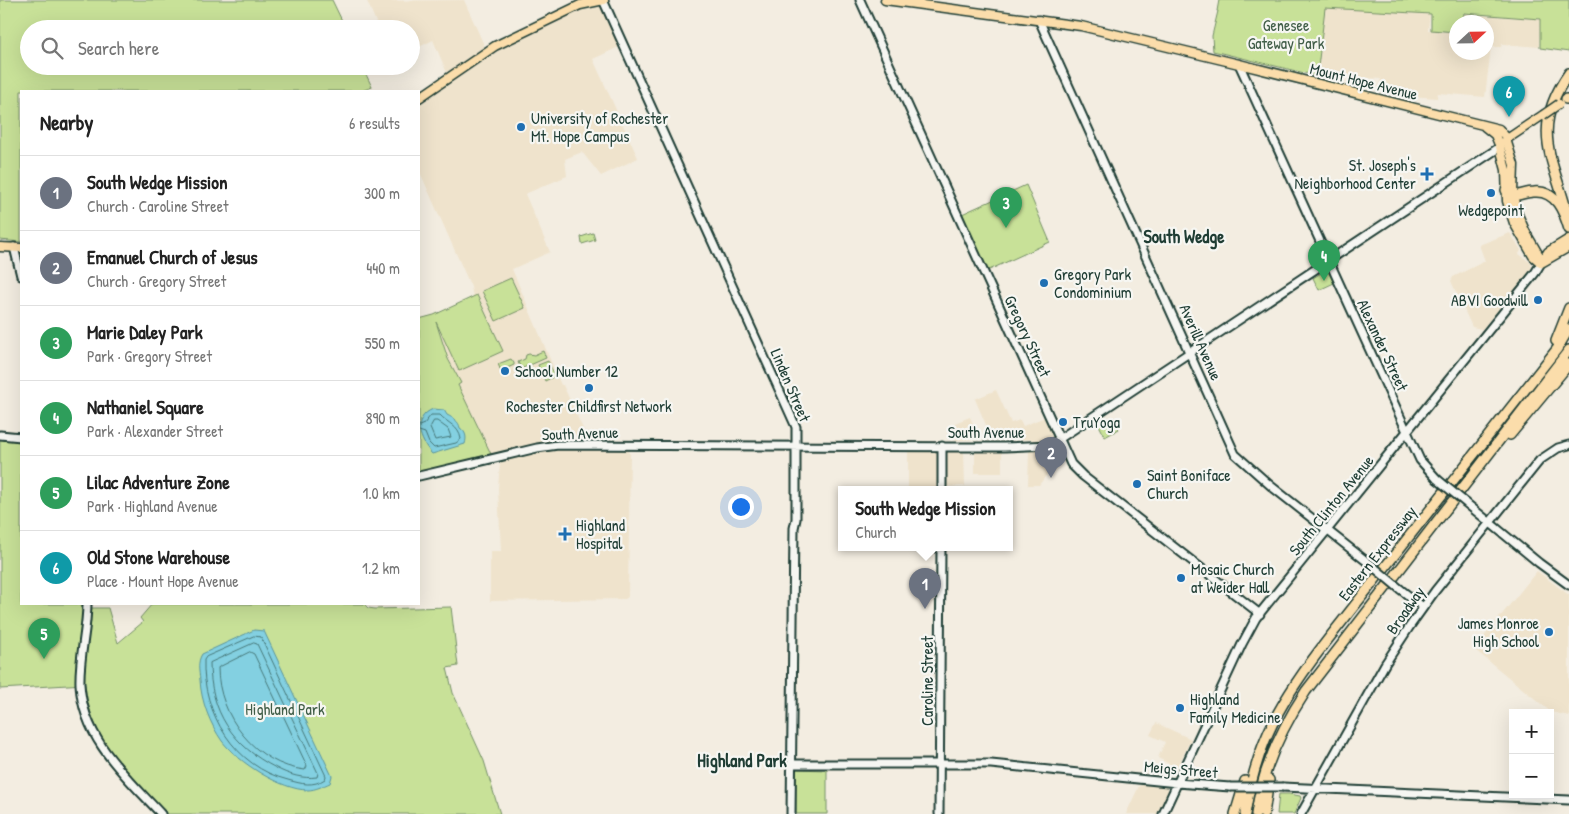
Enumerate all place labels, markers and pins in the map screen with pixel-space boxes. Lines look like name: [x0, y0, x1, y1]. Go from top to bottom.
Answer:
pin: 6: [1493, 76, 1525, 117]
place label: University of Rochester Mt. Hope Campus: [531, 107, 668, 147]
marker: University of Rochester Mt. Hope Campus: [515, 121, 527, 133]
place label: St. Joseph's Neighborhood Center: [1295, 154, 1416, 194]
marker: St. Joseph's Neighborhood Center: [1420, 167, 1434, 181]
pin: 3: [990, 187, 1022, 228]
marker: Wedgepoint: [1485, 187, 1497, 199]
place label: Wedgepoint: [1458, 199, 1524, 221]
pin: 4: [1308, 240, 1340, 281]
place label: Gregory Park Condominium: [1054, 263, 1132, 303]
marker: Gregory Park Condominium: [1038, 277, 1050, 289]
place label: ABVI Goodwill: [1451, 289, 1528, 311]
marker: ABVI Goodwill: [1532, 294, 1544, 306]
place label: School Number 12: [515, 360, 619, 382]
marker: School Number 12: [499, 365, 511, 377]
marker: Rochester Childfirst Network: [583, 382, 595, 394]
place label: Rochester Childfirst Network: [506, 395, 672, 417]
place label: TruYoga: [1073, 411, 1120, 433]
marker: TruYoga: [1057, 416, 1069, 428]
pin: 2: [1035, 437, 1067, 478]
place label: Saint Boniface Church: [1147, 464, 1231, 504]
marker: Saint Boniface Church: [1131, 478, 1143, 490]
place label: Highland Hospital: [576, 514, 625, 554]
marker: Highland Hospital: [558, 527, 572, 541]
place label: Mosaic Church at Weider Hall: [1191, 558, 1274, 598]
pin: 1: [909, 568, 941, 609]
marker: Mosaic Church at Weider Hall: [1175, 572, 1187, 584]
place label: James Monroe High School: [1458, 612, 1540, 652]
pin: 5: [28, 618, 60, 659]
marker: James Monroe High School: [1543, 626, 1555, 638]
place label: Highland Family Medicine: [1189, 688, 1281, 728]
marker: Highland Family Medicine: [1174, 702, 1186, 714]

